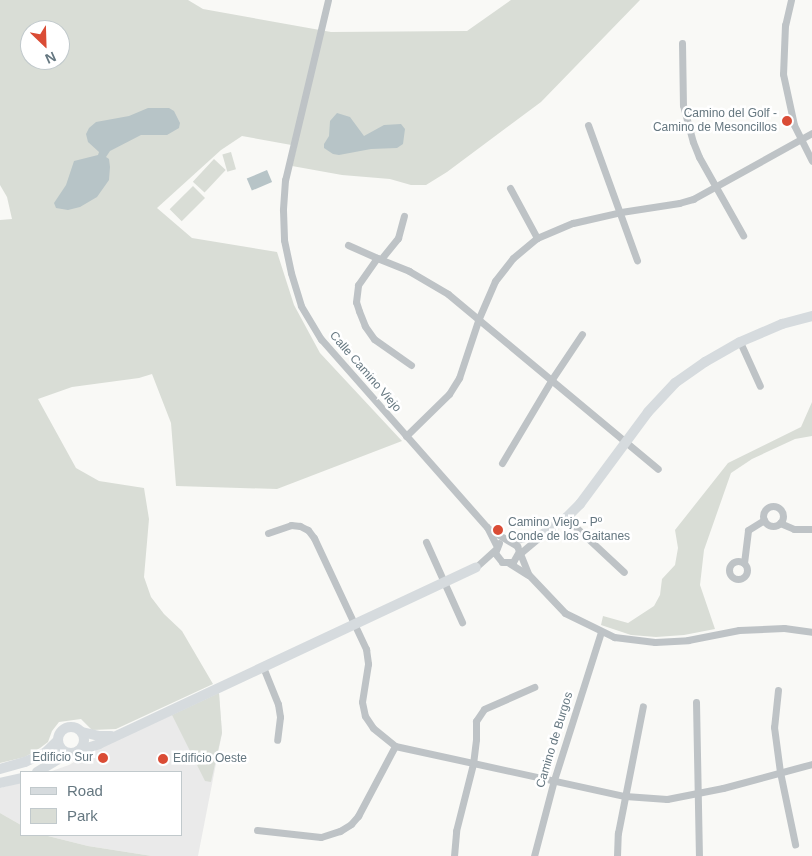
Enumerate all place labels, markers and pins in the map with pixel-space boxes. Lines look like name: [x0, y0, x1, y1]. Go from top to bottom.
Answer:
place label: Camino del Golf - Camino de Mesoncillos: [653, 107, 777, 135]
marker: Camino del Golf - Camino de Mesoncillos: [781, 115, 793, 127]
place label: Camino Viejo - Pº Conde de los Gaitanes: [508, 516, 630, 544]
marker: Camino Viejo - Pº Conde de los Gaitanes: [492, 524, 504, 536]
place label: Edificio Sur: [32, 751, 93, 765]
marker: Edificio Sur: [97, 752, 109, 764]
place label: Edificio Oeste: [173, 752, 247, 766]
marker: Edificio Oeste: [157, 753, 169, 765]

